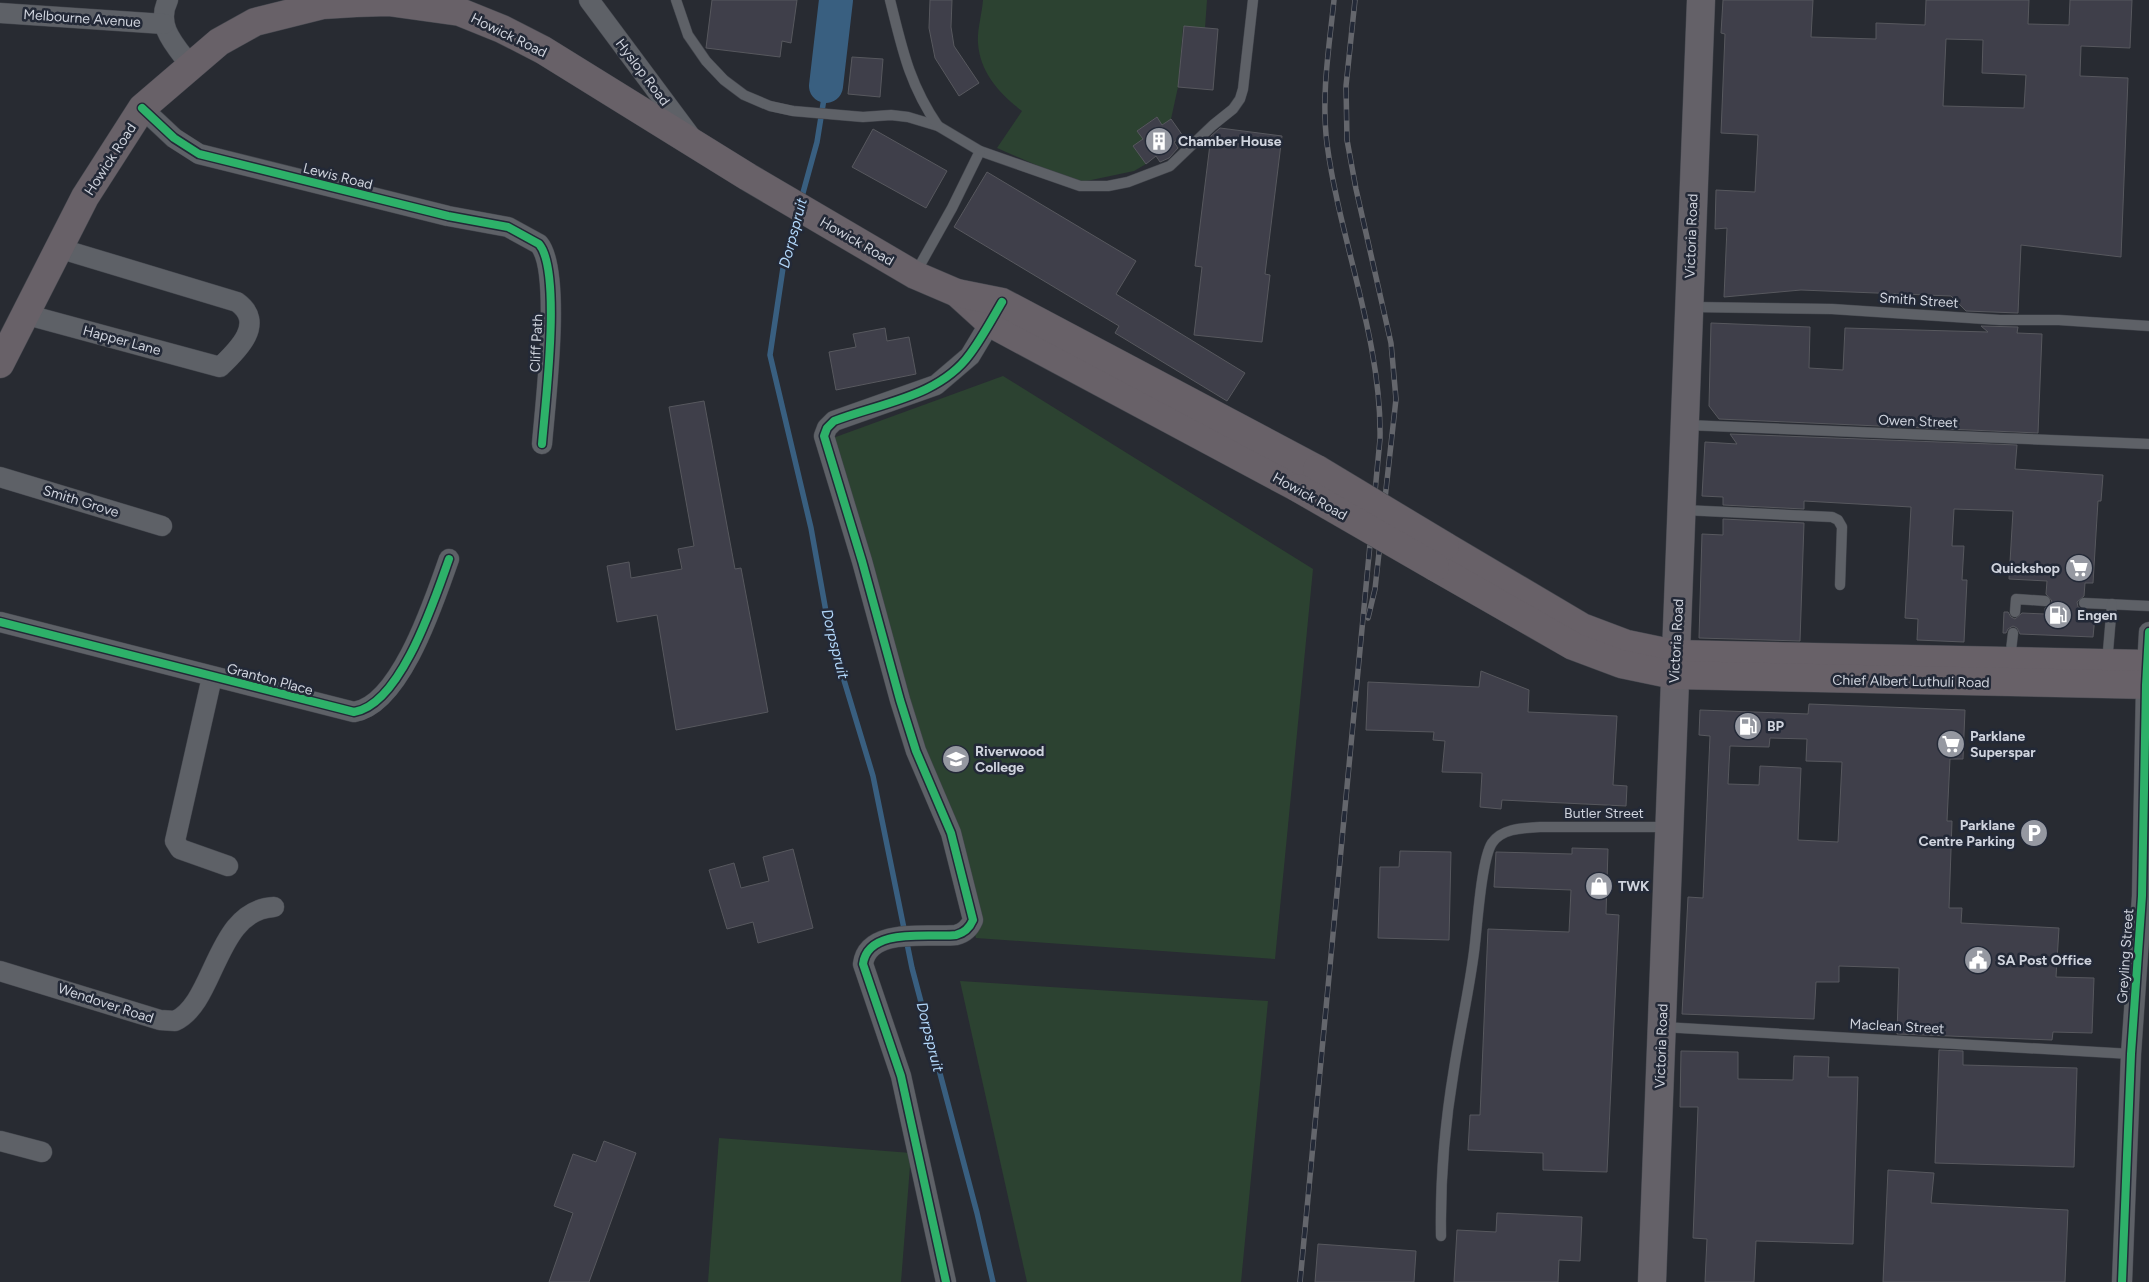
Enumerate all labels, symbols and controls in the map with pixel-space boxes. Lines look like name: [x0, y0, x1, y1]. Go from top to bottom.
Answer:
street label: Melbourne Avenue: [23, 6, 142, 31]
street label: Howick Road: [468, 10, 550, 61]
street label: Hyslop Road: [612, 35, 673, 109]
street label: Howick Road: [81, 120, 140, 199]
building icon: Chamber House: [1144, 126, 1174, 156]
place label: Chamber House: [1178, 133, 1282, 150]
street label: Lewis Road: [301, 160, 374, 193]
street label: Victoria Road: [1682, 193, 1701, 279]
water label: Dorpspruit: [775, 196, 811, 270]
street label: Howick Road: [817, 213, 897, 269]
street label: Smith Street: [1879, 289, 1959, 312]
street label: Cliff Path: [526, 313, 547, 373]
street label: Happer Lane: [81, 322, 163, 359]
street label: Owen Street: [1878, 412, 1958, 431]
street label: Howick Road: [1269, 469, 1350, 524]
street label: Smith Grove: [41, 482, 121, 521]
supermarket icon: Quickshop: [2064, 553, 2094, 583]
place label: Quickshop: [1991, 560, 2060, 577]
street label: Victoria Road: [1666, 598, 1687, 684]
fuel station icon: Engen: [2043, 600, 2073, 630]
water label: Dorpspruit: [818, 607, 852, 681]
place label: Engen: [2077, 607, 2117, 624]
street label: Granton Place: [225, 660, 315, 699]
street label: Chief Albert Luthuli Road: [1832, 672, 1990, 691]
fuel station icon: BP: [1733, 711, 1763, 741]
place label: BP: [1767, 718, 1785, 735]
place label: Parklane Superspar: [1970, 728, 2036, 761]
supermarket icon: Parklane Superspar: [1936, 729, 1966, 759]
place label: Riverwood College: [975, 743, 1044, 776]
school or university icon: Riverwood College: [941, 744, 971, 774]
street label: Butler Street: [1564, 805, 1644, 822]
place label: Parklane Centre Parking: [1918, 817, 2015, 850]
parking icon: Parklane Centre Parking: [2019, 818, 2049, 848]
shop icon: TWK: [1584, 871, 1614, 901]
place label: TWK: [1618, 878, 1650, 895]
street label: Greyling Street: [2114, 908, 2137, 1004]
public building icon: SA Post Office: [1963, 945, 1993, 975]
place label: SA Post Office: [1997, 952, 2092, 969]
street label: Wendover Road: [56, 980, 156, 1027]
water label: Dorpspruit: [913, 1000, 947, 1074]
street label: Victoria Road: [1652, 1003, 1671, 1089]
street label: Maclean Street: [1849, 1016, 1945, 1037]

